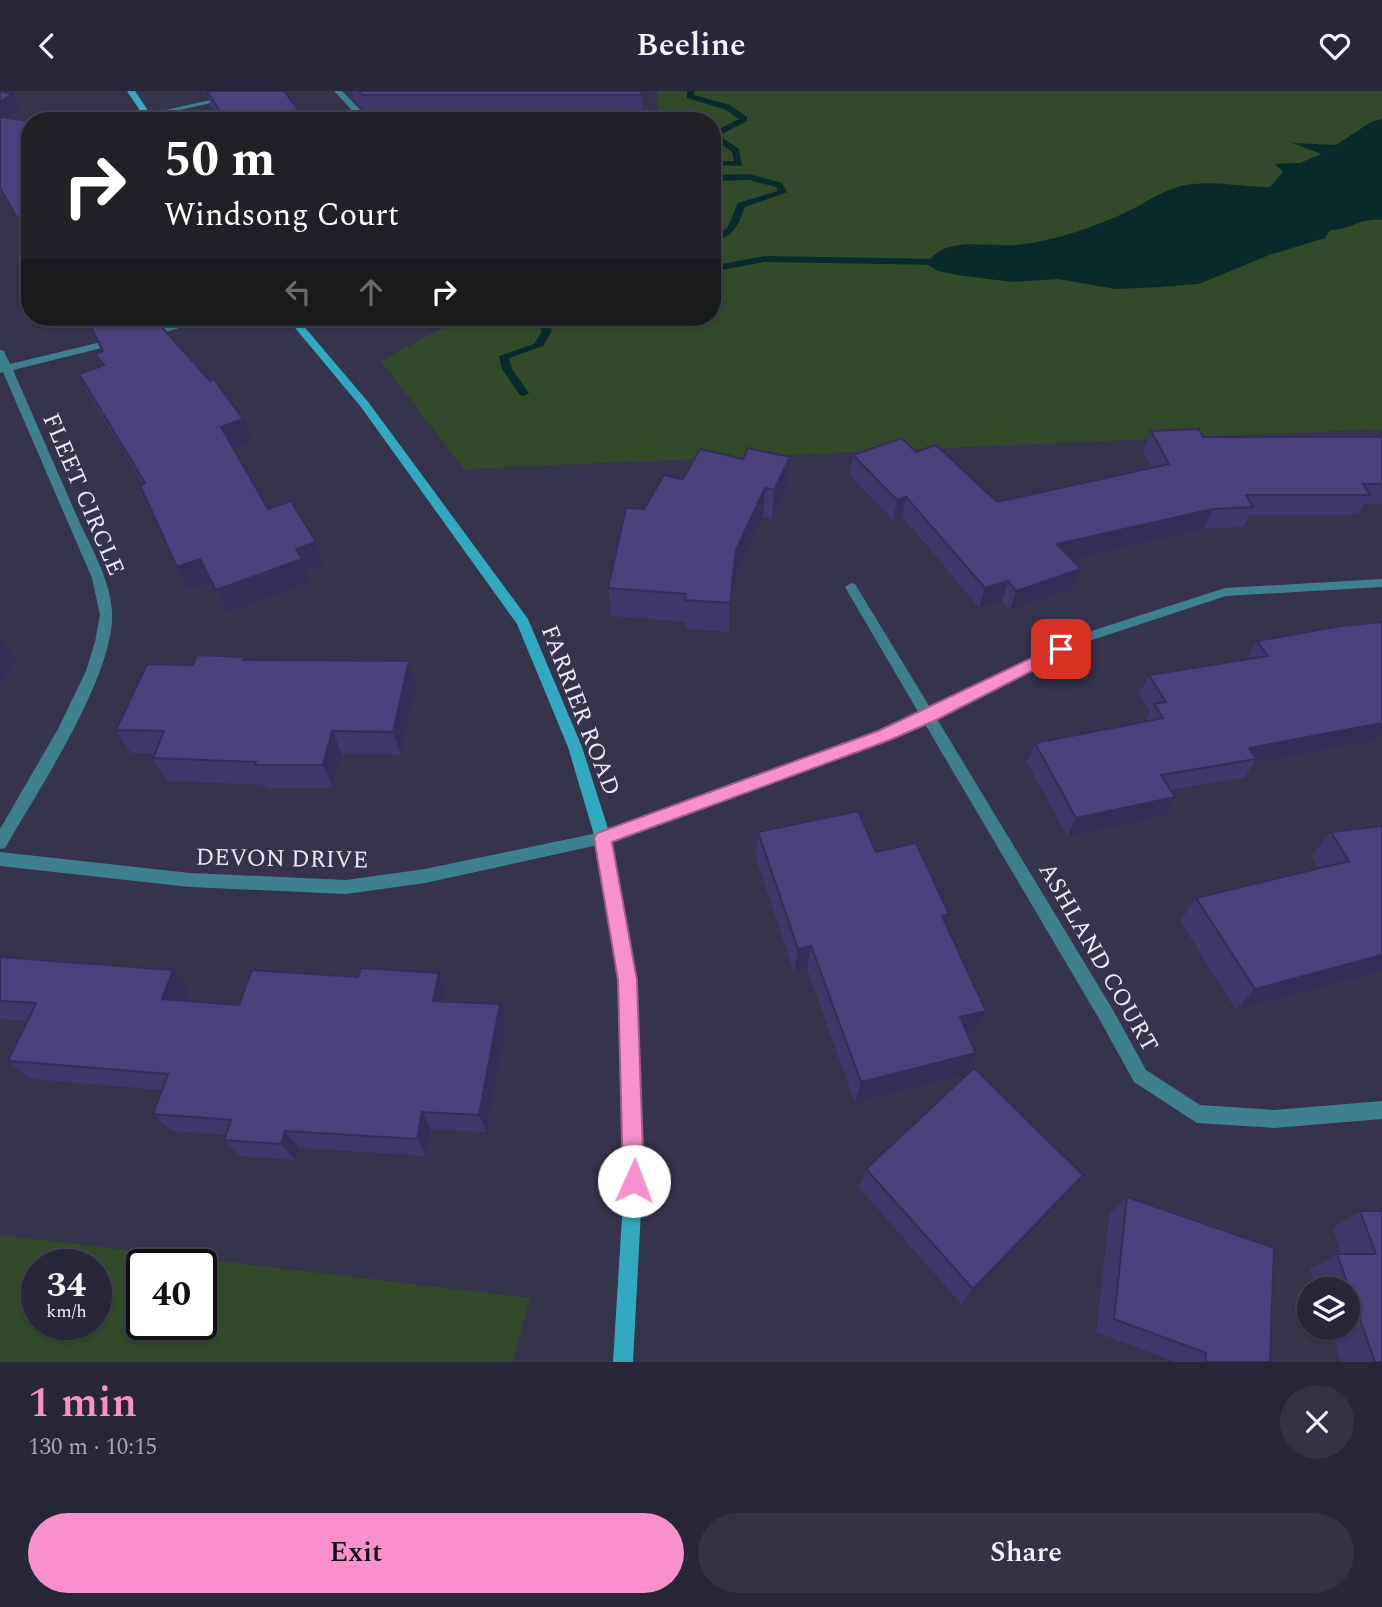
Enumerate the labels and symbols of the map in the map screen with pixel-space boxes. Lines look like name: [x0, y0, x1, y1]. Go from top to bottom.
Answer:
street label: FLEET CIRCLE: [33, 407, 134, 581]
pin: [1031, 619, 1091, 679]
street label: FARRIER ROAD: [531, 620, 629, 801]
street label: DEVON DRIVE: [195, 839, 369, 879]
street label: ASHLAND COURT: [1029, 856, 1167, 1059]
position arrow: [597, 1144, 671, 1218]
speed limit sign: 40: [126, 1249, 217, 1340]

